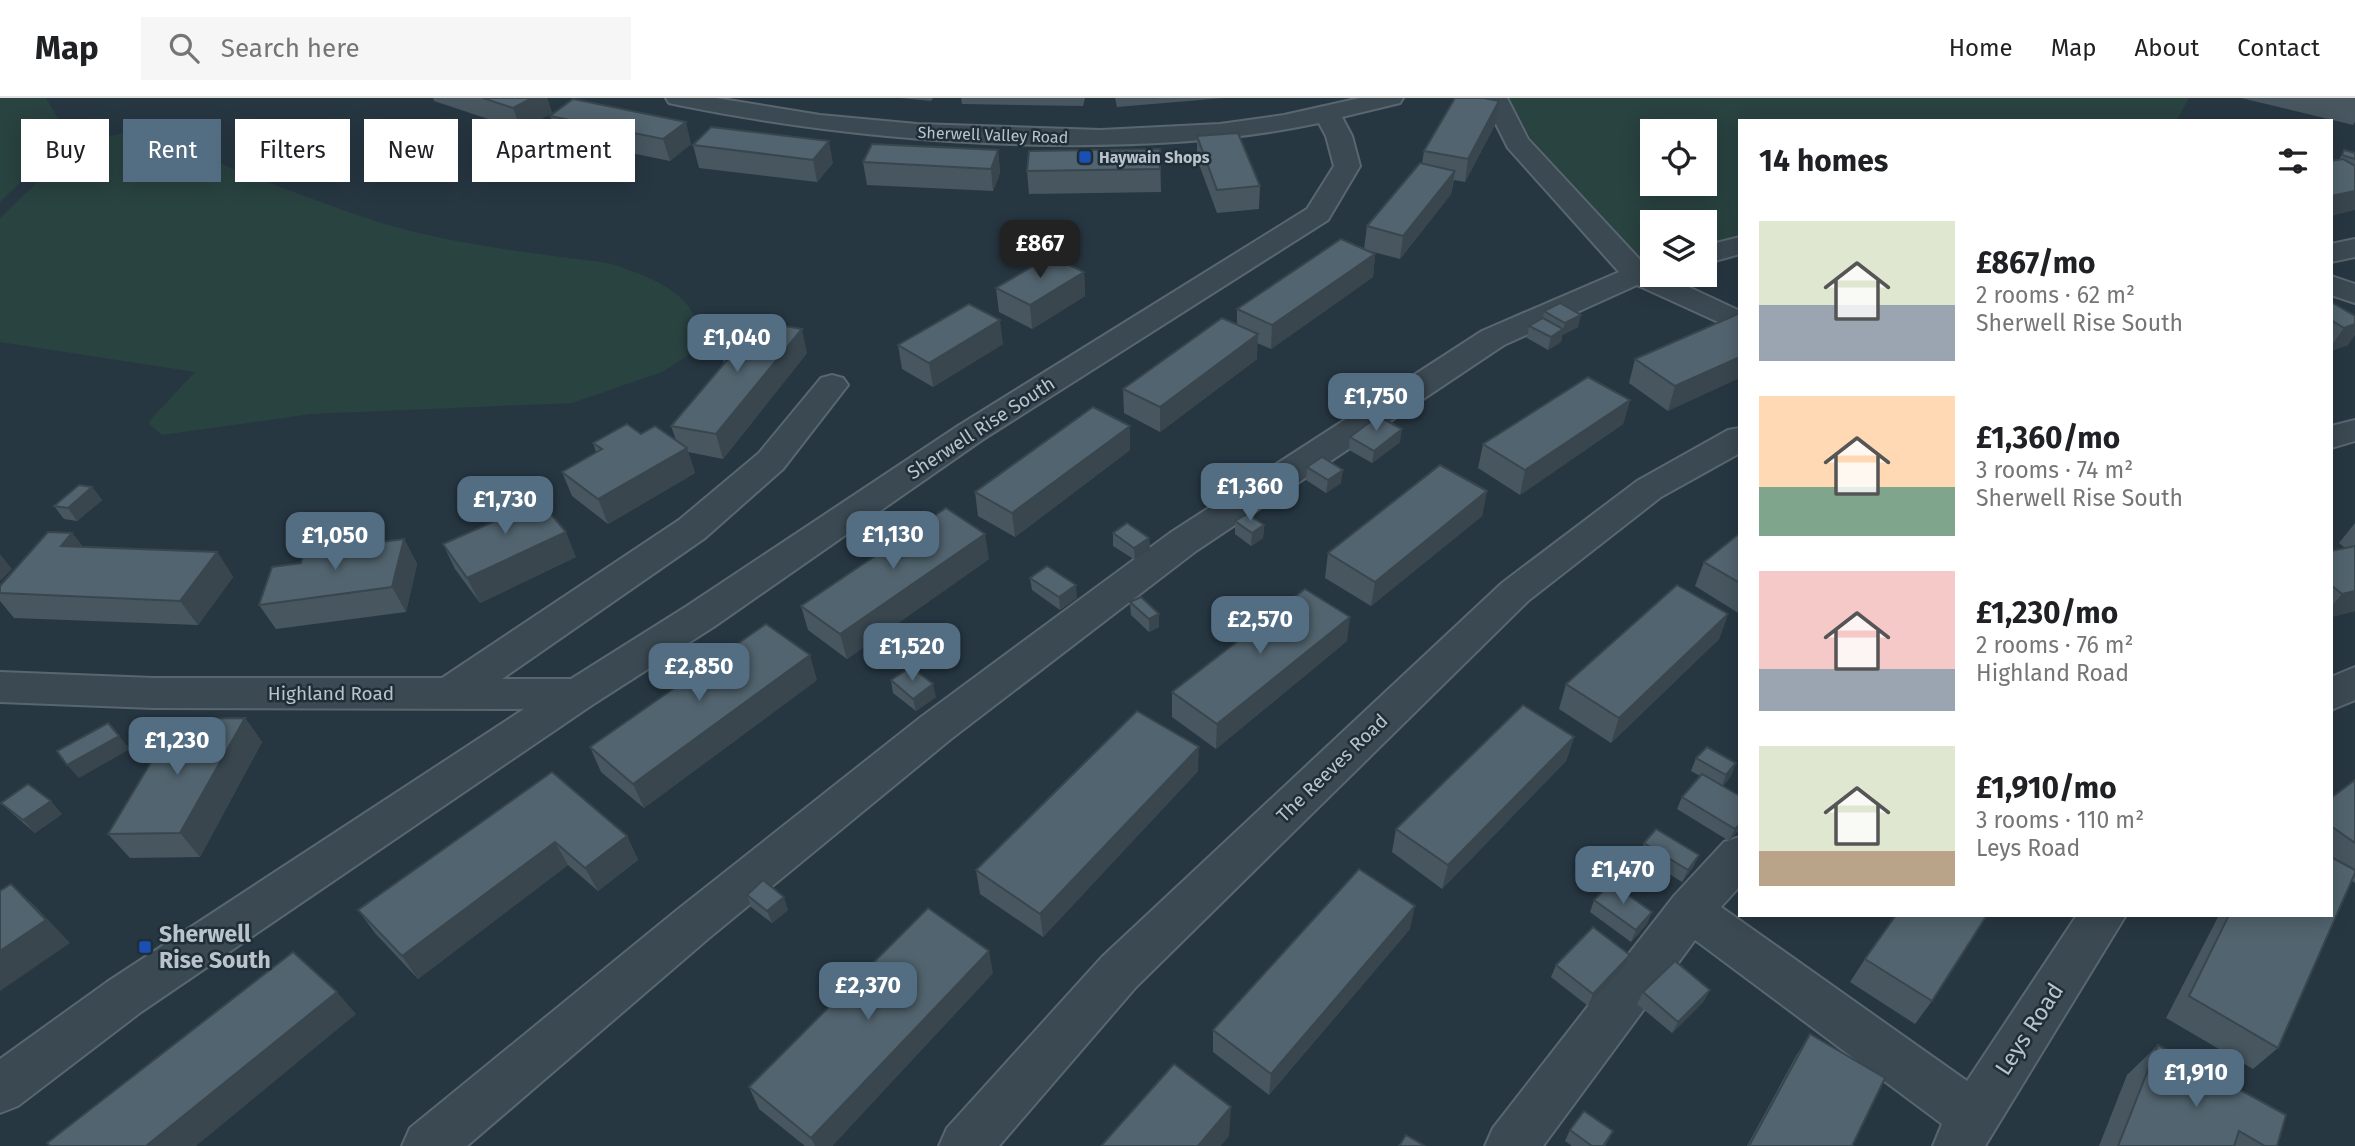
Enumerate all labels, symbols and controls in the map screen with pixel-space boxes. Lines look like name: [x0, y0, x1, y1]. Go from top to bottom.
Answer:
search box: [141, 17, 631, 80]
text: Map: [35, 28, 99, 68]
icon: search: [165, 29, 203, 67]
text: Search here: [221, 33, 360, 64]
text: Home: [1949, 34, 2013, 62]
text: Map: [2051, 34, 2097, 62]
text: About: [2135, 34, 2199, 62]
text: Contact: [2237, 34, 2320, 62]
chip: Buy: [21, 119, 109, 182]
chip: Rent: [123, 119, 221, 182]
chip: Filters: [235, 119, 350, 182]
chip: New: [364, 119, 458, 182]
chip: Apartment: [472, 119, 635, 182]
map controls: [1640, 119, 1717, 287]
button: locate: [1640, 119, 1717, 196]
street label: Sherwell Valley Road: [917, 123, 1069, 147]
icon: filters: [2274, 142, 2312, 180]
text: 14 homes: [1759, 143, 1888, 179]
place label: Haywain Shops: [1099, 148, 1210, 167]
marker: Haywain Shops: [1077, 149, 1093, 165]
button: layers: [1640, 210, 1717, 287]
pin: £867: [999, 220, 1081, 280]
text: £867: [1016, 229, 1064, 257]
text: £867/mo: [1976, 245, 2096, 281]
icon: home: [1815, 249, 1899, 333]
text: 2 rooms · 62 m²: [1976, 281, 2135, 309]
text: Sherwell Rise South: [1976, 309, 2183, 337]
pin: £1,040: [680, 314, 794, 374]
text: £1,040: [703, 323, 771, 351]
street label: Sherwell Rise South: [903, 372, 1059, 484]
pin: £1,750: [1319, 374, 1433, 433]
text: £1,750: [1344, 382, 1408, 410]
text: £1,360/mo: [1976, 420, 2120, 456]
icon: home: [1815, 424, 1899, 508]
text: 3 rooms · 74 m²: [1976, 456, 2133, 484]
pin: £1,360: [1193, 464, 1307, 523]
text: £1,360: [1217, 472, 1283, 500]
pin: £1,730: [448, 476, 562, 536]
text: Sherwell Rise South: [1976, 484, 2183, 512]
text: £1,730: [473, 485, 537, 513]
pin: £1,050: [278, 512, 392, 572]
pin: £1,130: [836, 512, 950, 571]
text: £1,130: [862, 520, 924, 548]
text: £1,050: [302, 521, 368, 549]
text: £1,230/mo: [1976, 595, 2118, 631]
pin: £2,570: [1203, 596, 1317, 656]
icon: home: [1815, 599, 1899, 683]
text: £2,570: [1227, 605, 1293, 633]
pin: £1,520: [855, 624, 969, 683]
text: 2 rooms · 76 m²: [1976, 631, 2134, 659]
text: £1,520: [879, 632, 945, 660]
pin: £2,850: [642, 644, 756, 703]
text: £2,850: [665, 652, 733, 680]
text: Highland Road: [1976, 659, 2129, 687]
street label: Highland Road: [268, 682, 394, 705]
street label: The Reeves Road: [1272, 709, 1392, 827]
pin: £1,230: [120, 718, 234, 777]
text: £1,230: [145, 726, 209, 754]
text: £1,910/mo: [1976, 770, 2117, 806]
icon: home: [1815, 774, 1899, 858]
text: 3 rooms · 110 m²: [1976, 806, 2144, 834]
text: Leys Road: [1976, 834, 2080, 862]
pin: £1,470: [1566, 846, 1680, 906]
text: £1,470: [1591, 855, 1655, 883]
place label: Sherwell Rise South: [159, 920, 271, 974]
marker: Sherwell Rise South: [137, 939, 153, 955]
pin: £2,370: [811, 962, 925, 1022]
text: £2,370: [835, 971, 901, 999]
street label: Leys Road: [1989, 978, 2069, 1080]
pin: £1,910: [2139, 1049, 2253, 1109]
text: £1,910: [2164, 1058, 2228, 1086]

